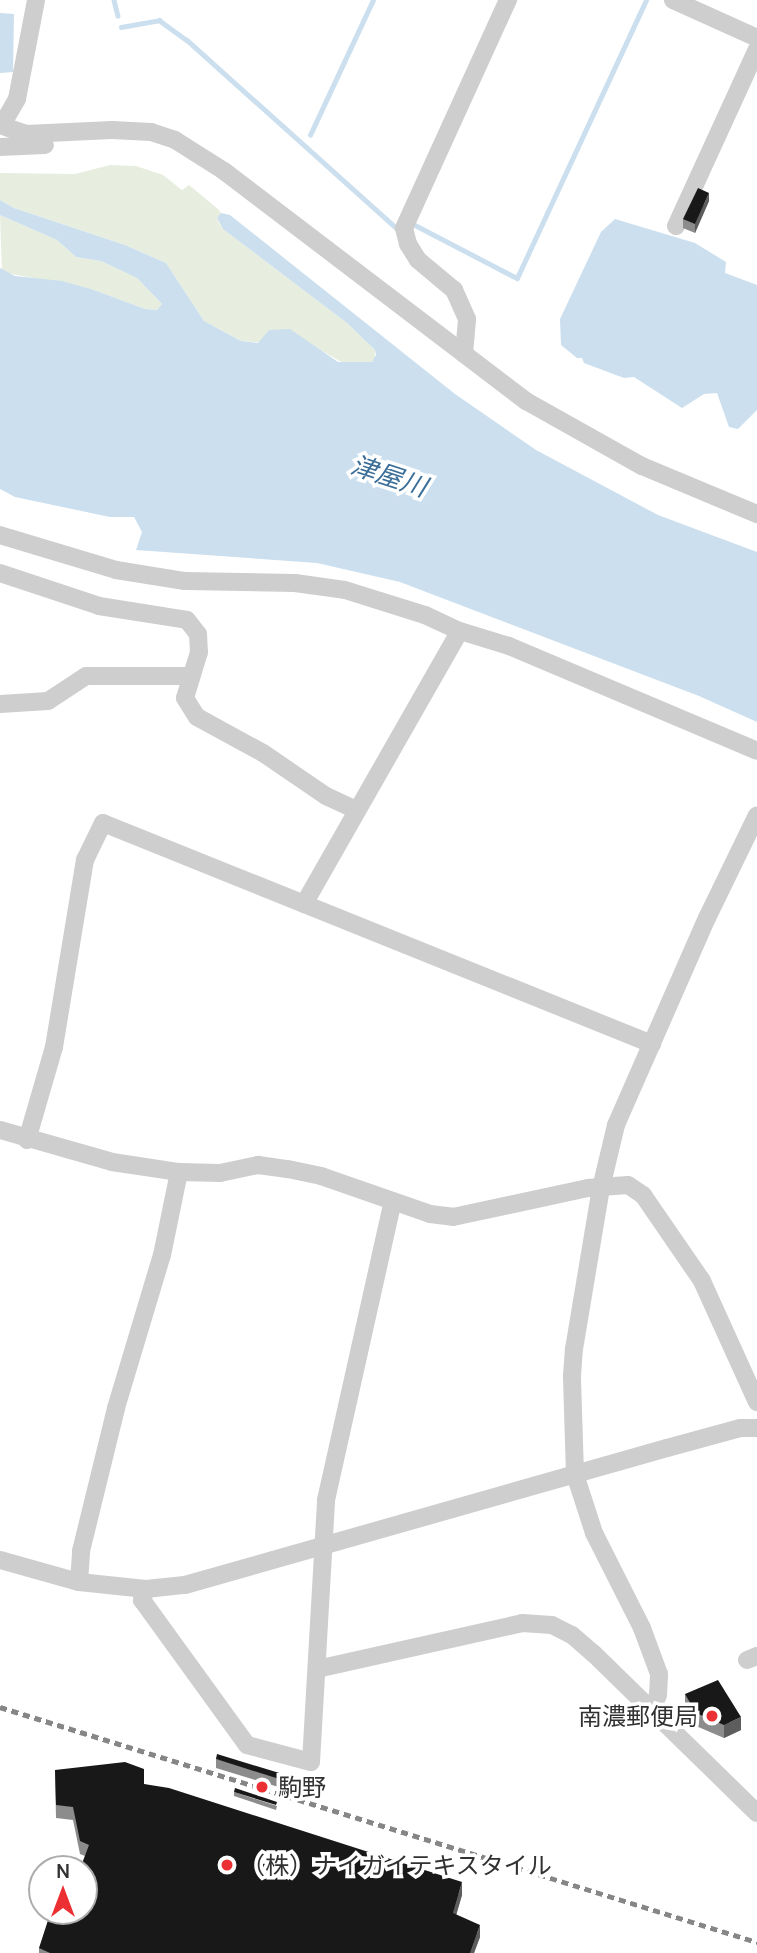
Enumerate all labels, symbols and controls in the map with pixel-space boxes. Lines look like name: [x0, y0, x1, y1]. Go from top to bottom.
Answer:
water label: 津屋川: [347, 449, 431, 503]
place label: 南濃郵便局: [578, 1702, 698, 1730]
marker: 南濃郵便局: [704, 1708, 720, 1724]
place label: 駒野: [278, 1773, 326, 1801]
marker: 駒野: [252, 1777, 272, 1797]
place label: （株）ナイガイテキスタイル: [241, 1851, 553, 1879]
north arrow: [28, 1855, 98, 1925]
marker: （株）ナイガイテキスタイル: [219, 1857, 235, 1873]
text: N: [56, 1858, 70, 1884]

